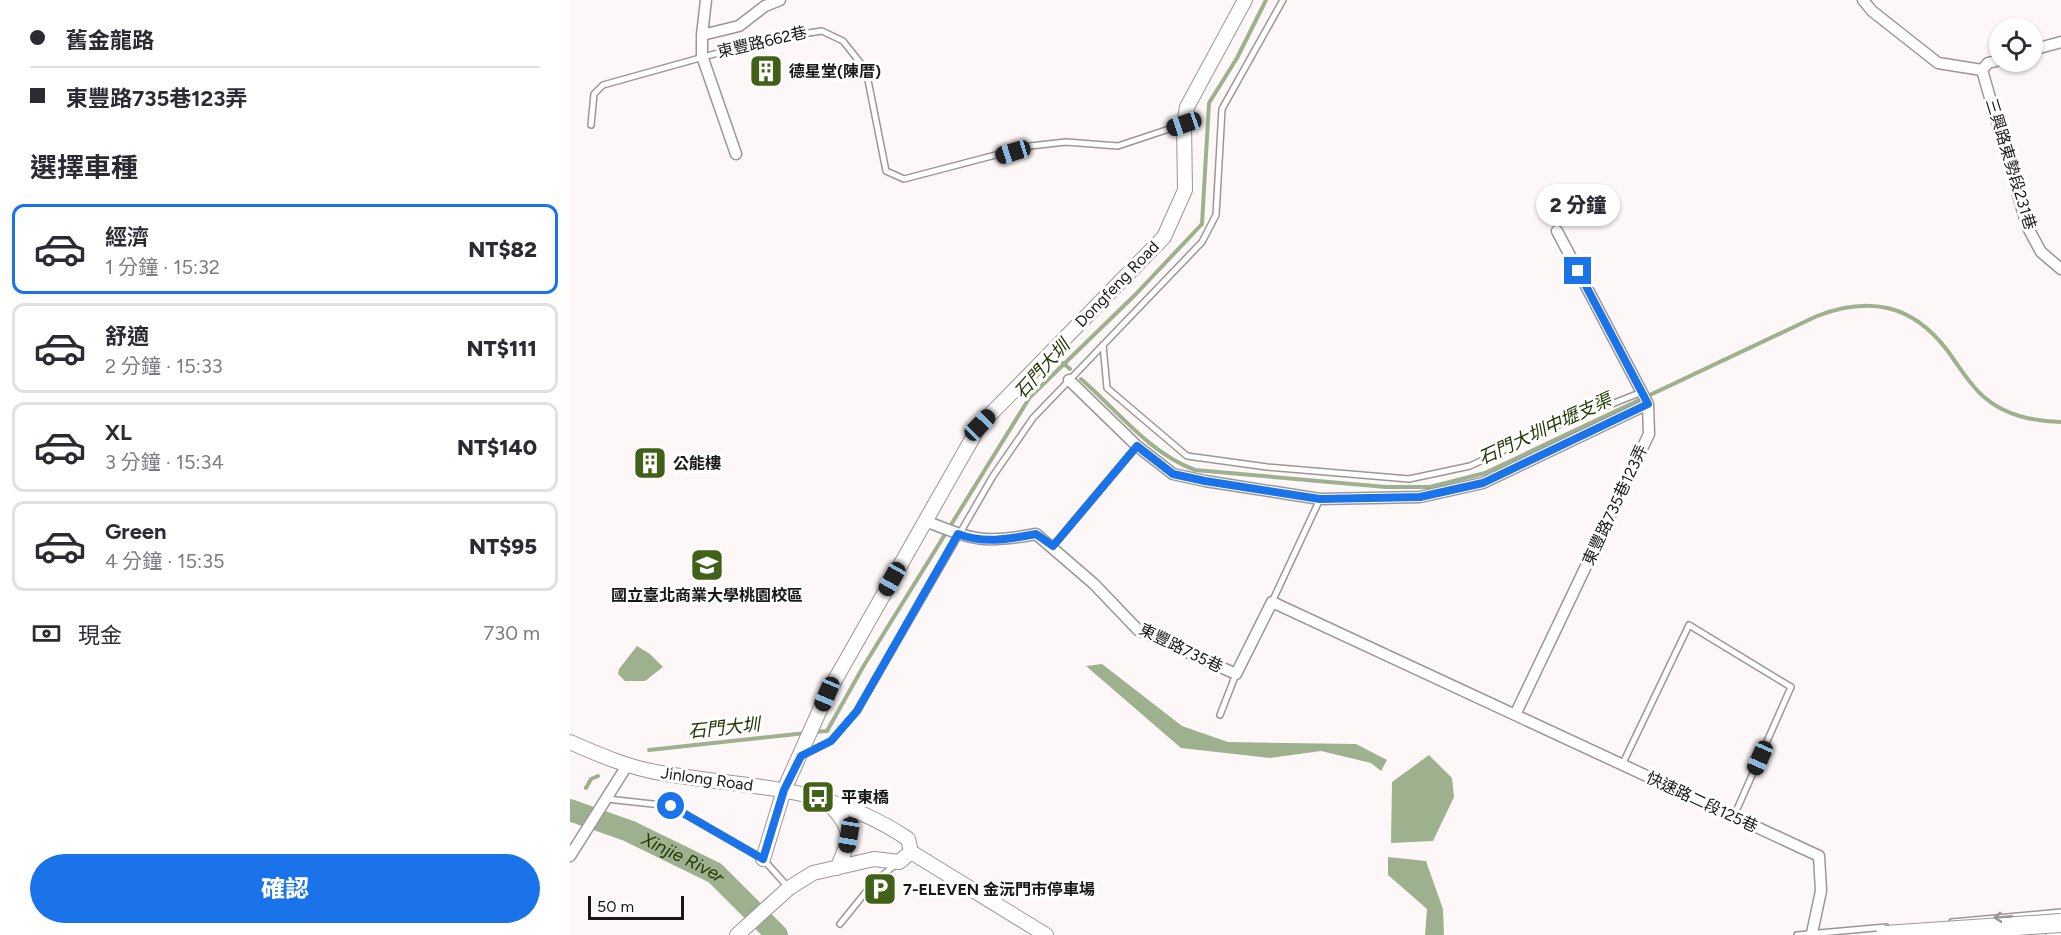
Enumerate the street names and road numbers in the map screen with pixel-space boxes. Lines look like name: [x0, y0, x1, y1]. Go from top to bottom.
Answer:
street label: 東豐路662巷: [715, 23, 809, 61]
street label: 三興路東勢段231巷: [1982, 96, 2040, 232]
street label: Dongfeng Road: [1071, 237, 1163, 331]
street label: 東豐路735巷123弄: [1579, 442, 1651, 568]
street label: 東豐路735巷: [1136, 620, 1226, 676]
street label: Jinlong Road: [660, 763, 754, 795]
street label: 快速路二段125巷: [1643, 768, 1761, 836]

